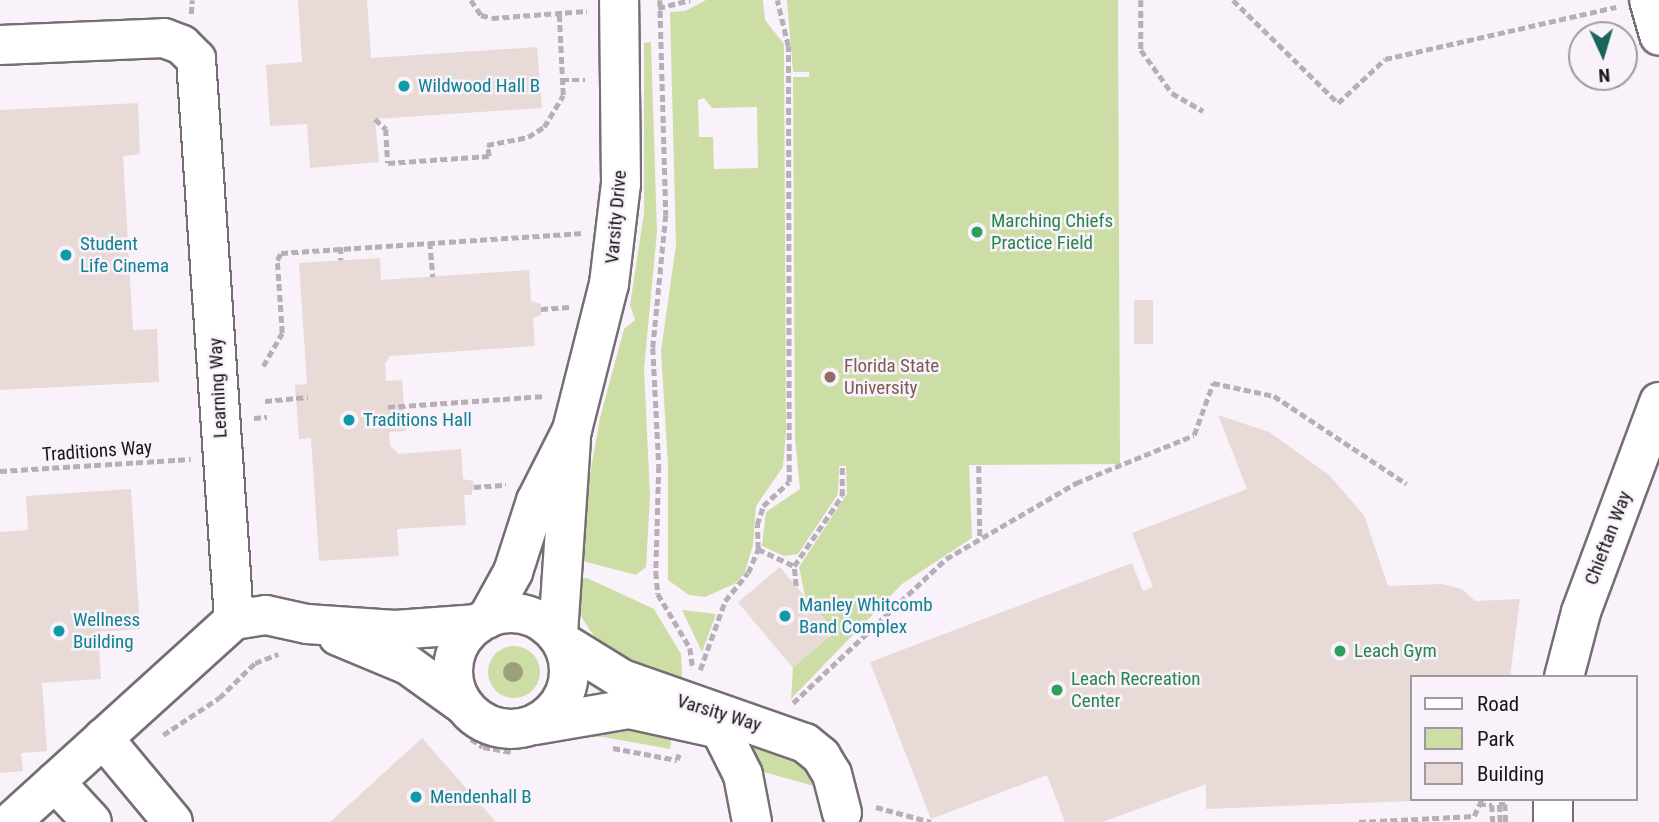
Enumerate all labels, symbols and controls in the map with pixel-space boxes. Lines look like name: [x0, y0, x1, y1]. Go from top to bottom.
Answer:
north arrow: [1568, 21, 1638, 91]
text: N: [1598, 64, 1611, 87]
place label: Wildwood Hall B: [418, 75, 540, 97]
marker: Wildwood Hall B: [396, 78, 412, 94]
street label: Varsity Drive: [601, 169, 631, 265]
place label: Marching Chiefs Practice Field: [991, 210, 1113, 254]
marker: Marching Chiefs Practice Field: [969, 224, 985, 240]
place label: Student Life Cinema: [80, 233, 169, 277]
marker: Student Life Cinema: [58, 247, 74, 263]
street label: Learning Way: [204, 337, 232, 439]
place label: Florida State University: [844, 355, 939, 399]
marker: Florida State University: [822, 369, 838, 385]
place label: Traditions Hall: [363, 409, 472, 431]
marker: Traditions Hall: [341, 412, 357, 428]
street label: Traditions Way: [41, 436, 153, 466]
street label: Chieftan Way: [1580, 488, 1636, 588]
place label: Manley Whitcomb Band Complex: [799, 594, 933, 638]
marker: Manley Whitcomb Band Complex: [777, 608, 793, 624]
place label: Wellness Building: [73, 609, 140, 653]
marker: Wellness Building: [51, 623, 67, 639]
place label: Leach Gym: [1354, 640, 1437, 662]
marker: Leach Gym: [1332, 643, 1348, 659]
place label: Leach Recreation Center: [1071, 668, 1200, 712]
legend: [1410, 675, 1638, 801]
marker: Leach Recreation Center: [1049, 682, 1065, 698]
street label: Varsity Way: [674, 689, 764, 737]
text: Road: [1477, 692, 1519, 716]
text: Park: [1477, 727, 1514, 751]
text: Building: [1477, 762, 1544, 786]
place label: Mendenhall B: [430, 786, 532, 808]
marker: Mendenhall B: [408, 789, 424, 805]

